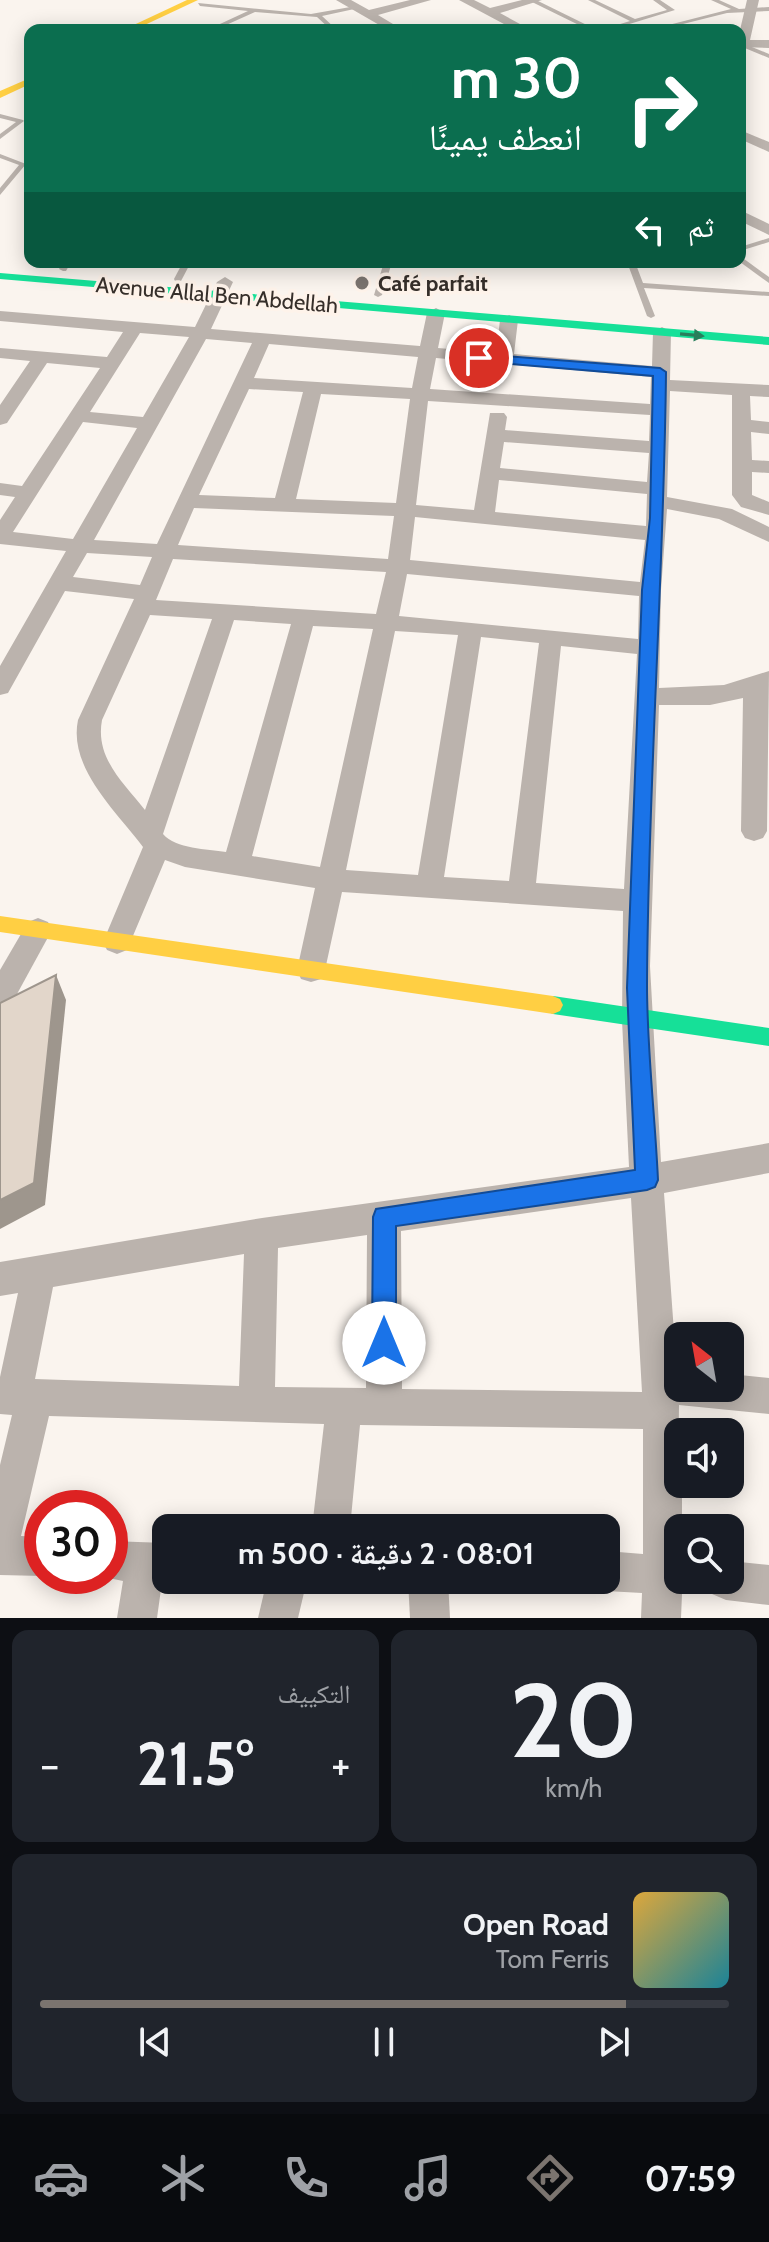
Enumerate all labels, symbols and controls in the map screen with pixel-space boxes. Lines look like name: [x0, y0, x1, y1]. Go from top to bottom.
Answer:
text: 30 m: [451, 44, 582, 112]
icon: right: [610, 56, 714, 160]
text: انعطف يمينًا: [429, 115, 582, 159]
icon: left: [628, 208, 672, 252]
text: ثم: [688, 208, 714, 245]
place label: Café parfait: [378, 270, 488, 297]
street label: Avenue Allal Ben Abdellah: [95, 271, 339, 319]
marker: Café parfait: [353, 274, 371, 292]
pin: [445, 324, 513, 392]
one-way arrow: [679, 329, 704, 342]
icon: arrive: [457, 336, 501, 380]
position arrow: [342, 1301, 426, 1385]
north arrow: [664, 1322, 744, 1402]
map controls: [664, 1322, 744, 1594]
button: sound: [664, 1418, 744, 1498]
speed limit sign: 30: [24, 1490, 128, 1594]
button: search: [664, 1514, 744, 1594]
text: 08:01 · 2 دقيقة · 500 m: [238, 1535, 534, 1572]
text: 20: [510, 1657, 638, 1783]
text: التكييف: [278, 1678, 351, 1710]
text: 21.5°: [137, 1727, 254, 1800]
text: −: [40, 1738, 59, 1791]
text: +: [331, 1738, 350, 1791]
text: km/h: [545, 1772, 602, 1804]
text: Open Road: [463, 1906, 609, 1943]
text: Tom Ferris: [496, 1943, 609, 1975]
icon: previous: [133, 2020, 177, 2064]
icon: pause: [362, 2020, 406, 2064]
icon: next: [592, 2020, 636, 2064]
icon: car: [33, 2150, 89, 2206]
icon: climate: [155, 2150, 211, 2206]
icon: phone: [278, 2150, 334, 2206]
icon: music: [400, 2150, 456, 2206]
icon: directions: [522, 2150, 578, 2206]
text: 07:59: [645, 2156, 736, 2200]

